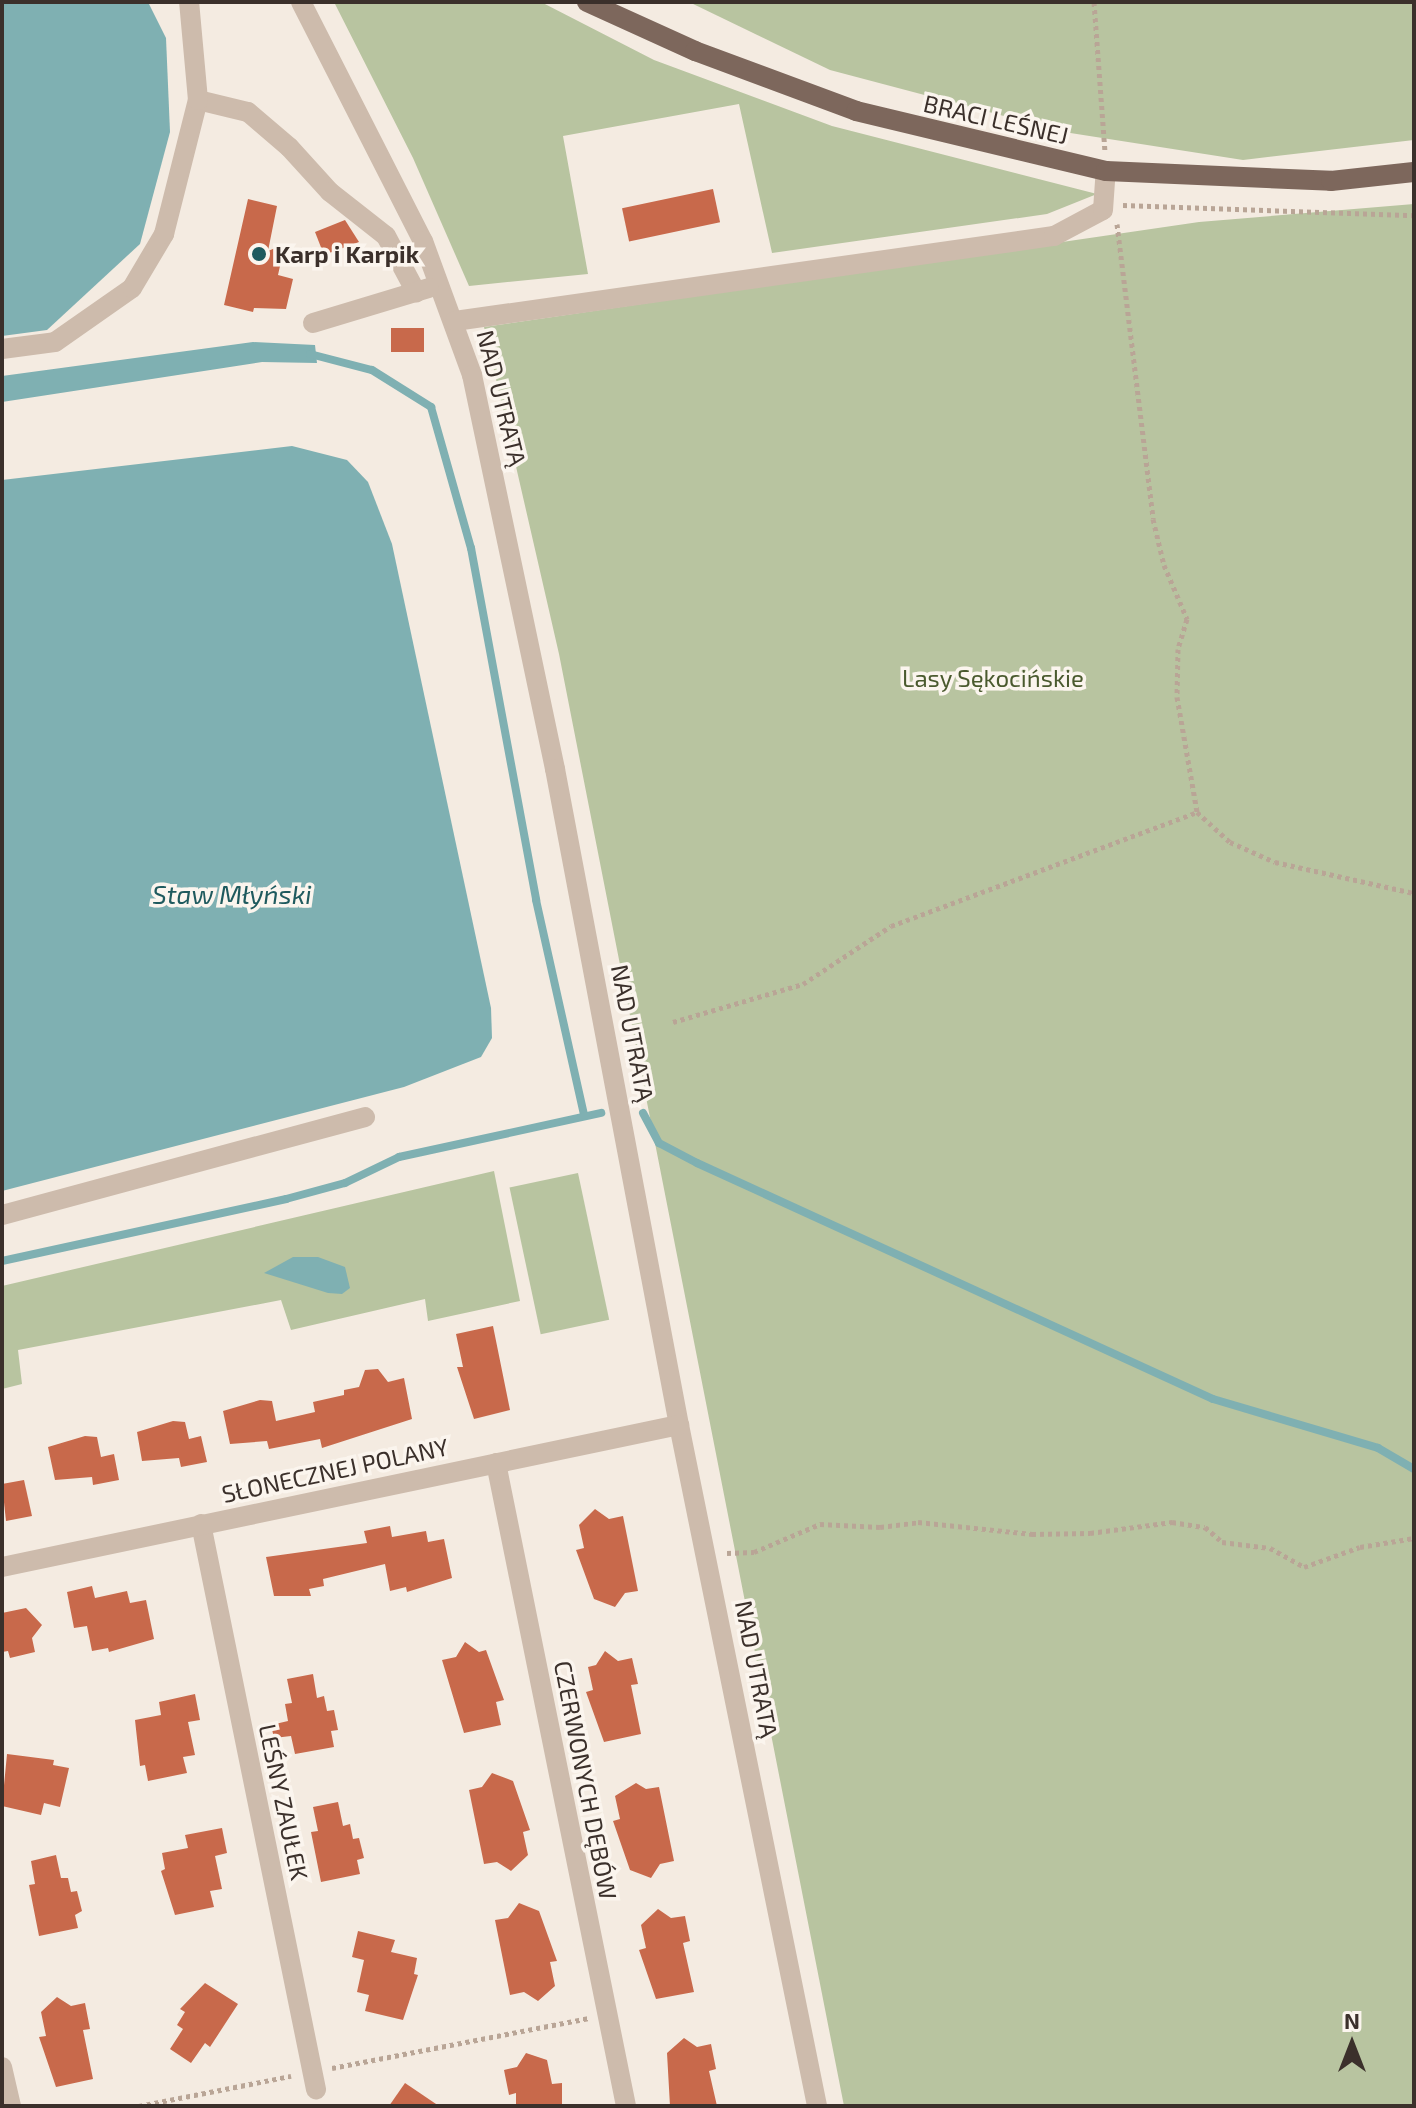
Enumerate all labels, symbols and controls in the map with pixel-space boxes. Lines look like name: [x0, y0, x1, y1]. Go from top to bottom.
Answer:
street label: BRACI LEŚNEJ: [921, 88, 1071, 150]
place label: Karp i Karpik: [275, 240, 419, 268]
marker: Karp i Karpik: [250, 245, 268, 263]
street label: NAD UTRATĄ: [471, 327, 533, 469]
park label: Lasy Sękocińskie: [902, 664, 1084, 692]
water label: Staw Młyński: [152, 878, 312, 910]
street label: NAD UTRATĄ: [606, 962, 660, 1104]
street label: SŁONECZNEJ POLANY: [219, 1432, 451, 1508]
street label: NAD UTRATĄ: [730, 1598, 784, 1740]
street label: CZERWONYCH DĘBÓW: [549, 1658, 623, 1902]
street label: LEŚNY ZAUŁEK: [253, 1721, 315, 1883]
north arrow: [1312, 2004, 1392, 2084]
text: N: [1344, 2007, 1360, 2033]

